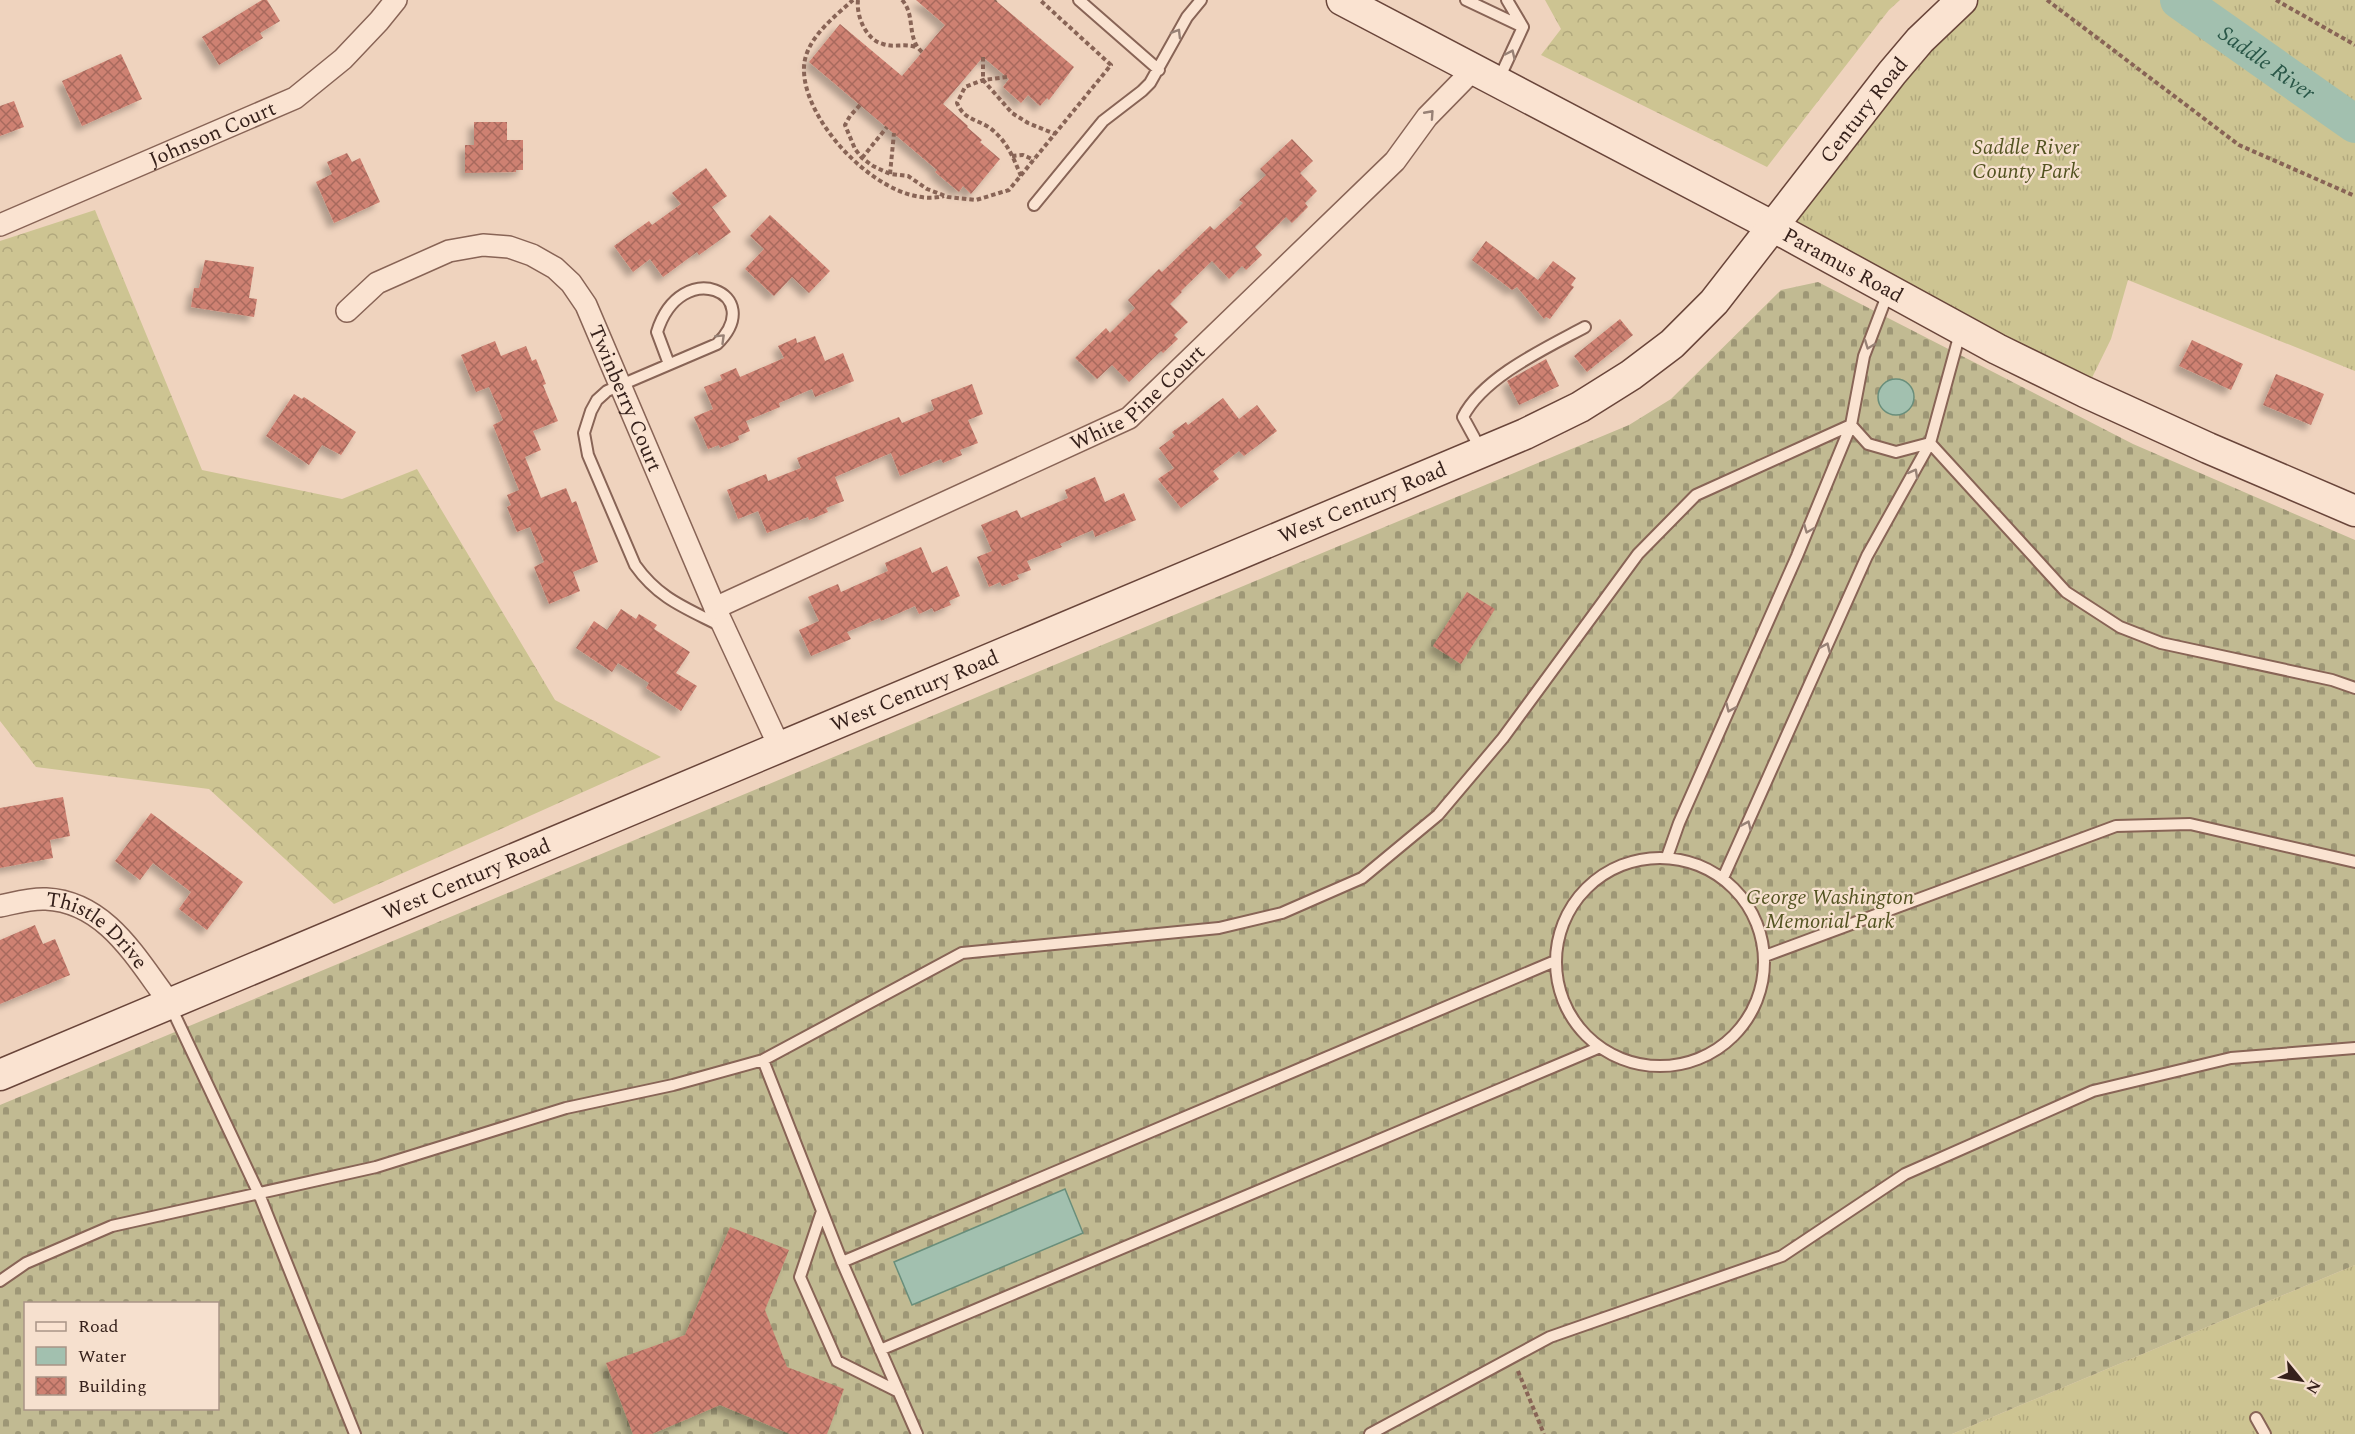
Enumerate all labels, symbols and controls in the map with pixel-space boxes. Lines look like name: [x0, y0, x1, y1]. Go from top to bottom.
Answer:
water label: Saddle River: [2211, 18, 2322, 109]
one-way arrow: [1169, 29, 1181, 39]
one-way arrow: [1503, 50, 1515, 61]
street label: Century Road: [1812, 50, 1916, 171]
street label: Johnson Court: [144, 93, 281, 176]
one-way arrow: [1423, 111, 1434, 121]
park label: Saddle River County Park: [1972, 132, 2080, 188]
street label: Paramus Road: [1776, 220, 1909, 312]
street label: Twinberry Court: [579, 320, 670, 477]
one-way arrow: [714, 334, 724, 345]
street label: White Pine Court: [1065, 337, 1213, 460]
one-way arrow: [1863, 339, 1876, 350]
street label: West Century Road: [1274, 454, 1452, 553]
one-way arrow: [1906, 468, 1918, 479]
one-way arrow: [1803, 523, 1815, 534]
street label: West Century Road: [826, 642, 1004, 741]
one-way arrow: [1819, 642, 1831, 653]
one-way arrow: [1725, 702, 1737, 713]
one-way arrow: [1740, 820, 1752, 831]
street label: West Century Road: [378, 830, 556, 929]
park label: George Washington Memorial Park: [1746, 882, 1914, 938]
street label: Thistle Drive: [44, 884, 155, 976]
legend: [24, 1302, 219, 1410]
text: Road: [78, 1313, 119, 1340]
text: Water: [78, 1343, 126, 1370]
north arrow: [2271, 1350, 2331, 1410]
text: Building: [78, 1373, 147, 1400]
text: N: [2299, 1375, 2327, 1399]

